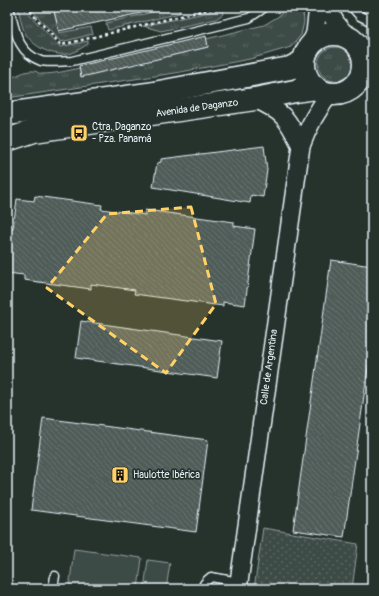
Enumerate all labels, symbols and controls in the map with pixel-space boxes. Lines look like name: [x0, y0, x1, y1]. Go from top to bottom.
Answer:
street label: Avenida de Daganzo: [155, 96, 240, 120]
place label: Ctra. Daganzo - Pza. Panamá: [92, 121, 152, 145]
bus stop icon: Ctra. Daganzo - Pza. Panamá: [69, 123, 89, 143]
street label: Calle de Argentina: [258, 328, 280, 406]
building icon: Haulotte Ibérica: [110, 465, 130, 485]
place label: Haulotte Ibérica: [133, 469, 200, 481]

